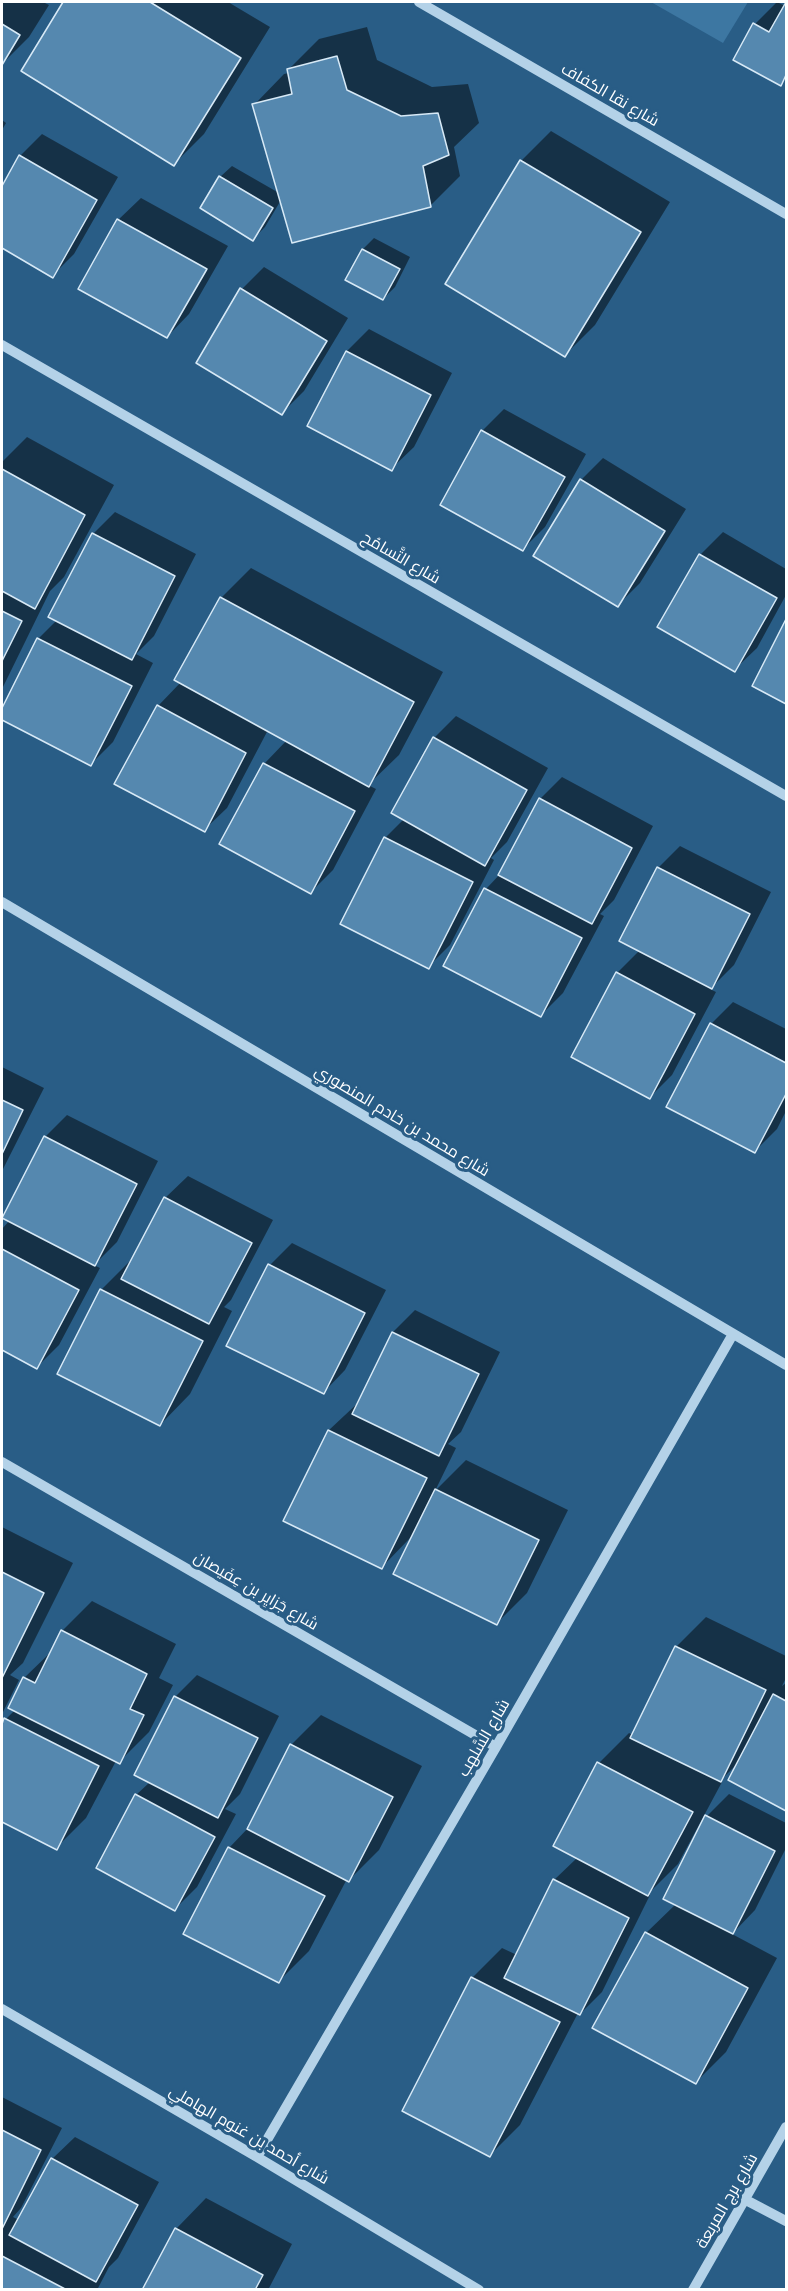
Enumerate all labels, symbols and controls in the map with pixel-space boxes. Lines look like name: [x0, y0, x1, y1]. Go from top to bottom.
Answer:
street label: شارع نقا الكفاف: [558, 59, 662, 131]
street label: شارع التَّسامُح: [358, 528, 444, 588]
street label: شارع محمد بن خادم المنصوري: [311, 1061, 493, 1181]
street label: شارع جَزايِر بن عِفَيصان: [190, 1548, 322, 1634]
street label: شارع السَّلهب: [454, 1696, 514, 1780]
street label: شارع أحمد بن غنوم الهاملي: [166, 2081, 332, 2189]
street label: شارع برج المربعة: [692, 2150, 762, 2252]

